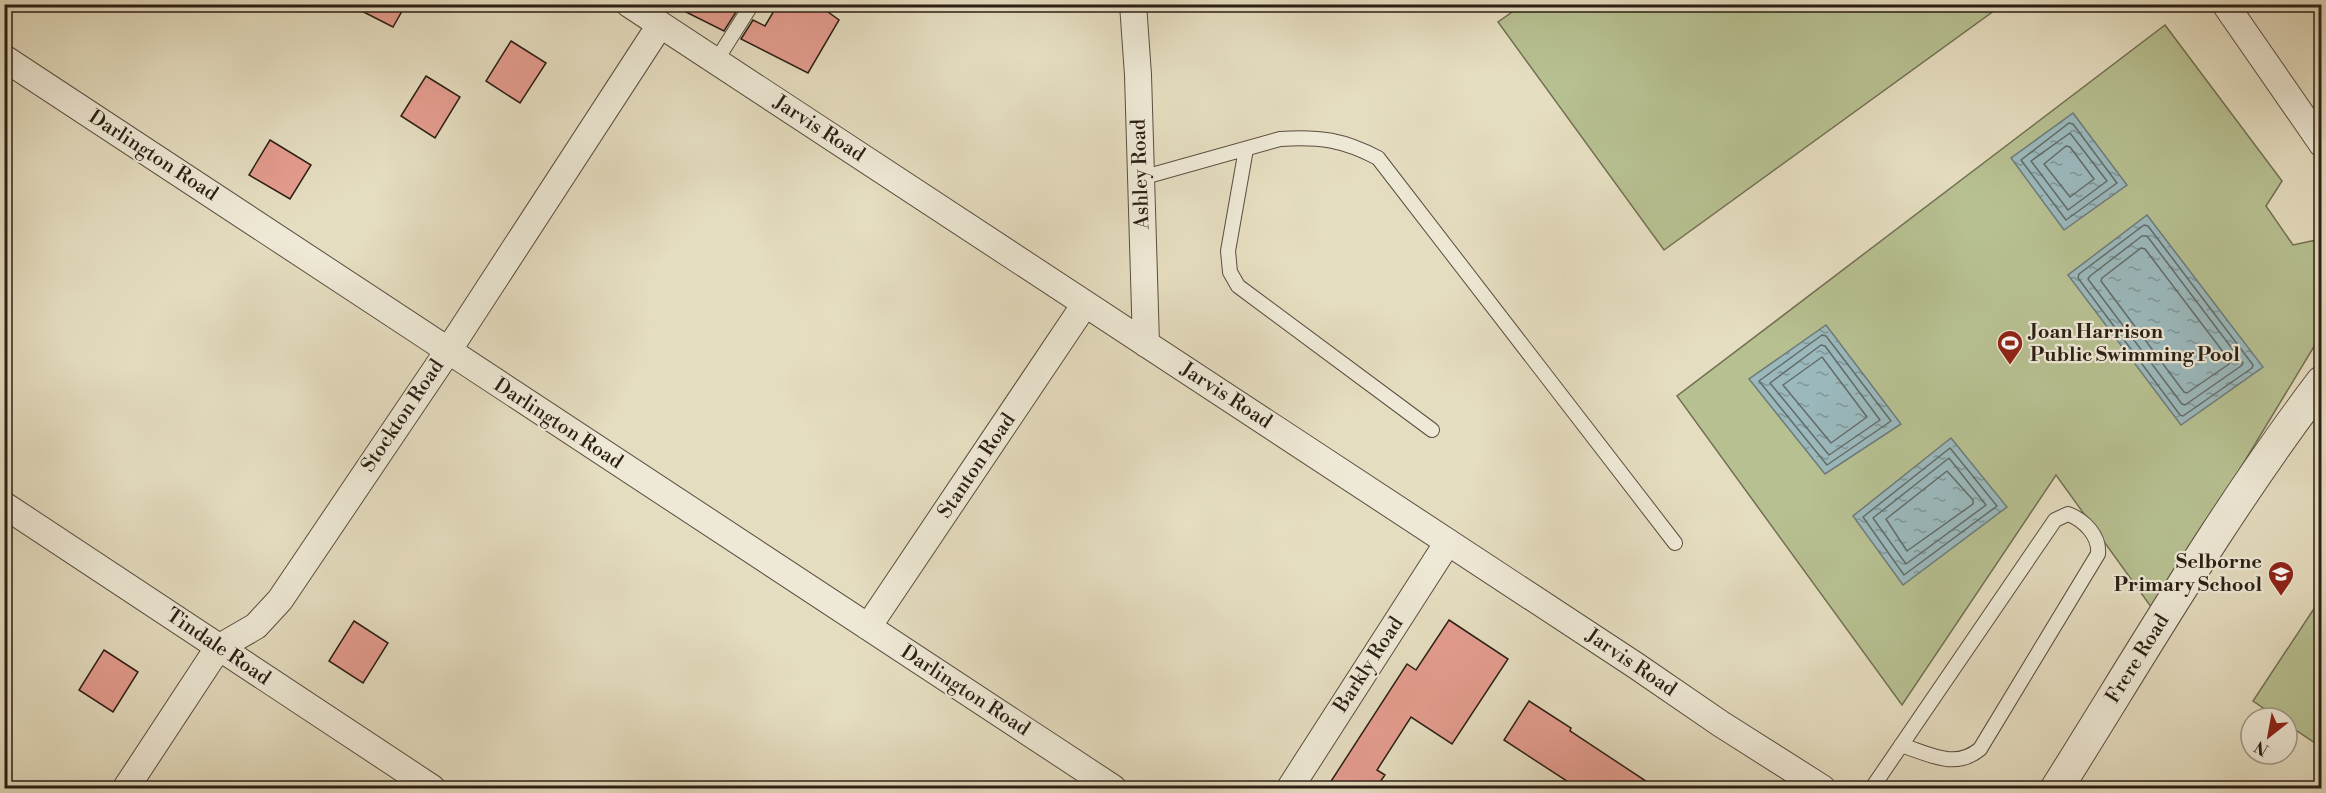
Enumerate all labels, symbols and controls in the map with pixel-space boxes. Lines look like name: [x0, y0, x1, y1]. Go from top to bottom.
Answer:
street label: Jarvis Road: [768, 90, 870, 168]
street label: Darlington Road: [84, 105, 223, 207]
street label: Ashley Road: [1127, 118, 1155, 231]
place label: Joan Harrison Public Swimming Pool: [2027, 320, 2240, 368]
sports icon: Joan Harrison Public Swimming Pool: [1995, 328, 2025, 366]
street label: Stockton Road: [356, 354, 450, 477]
street label: Jarvis Road: [1175, 357, 1277, 435]
street label: Darlington Road: [489, 373, 628, 475]
street label: Stanton Road: [933, 408, 1022, 523]
place label: Selborne Primary School: [2114, 550, 2262, 598]
school or university icon: Selborne Primary School: [2266, 559, 2296, 597]
street label: Tindale Road: [161, 603, 275, 691]
street label: Frere Road: [2101, 609, 2176, 708]
street label: Barkly Road: [1328, 612, 1410, 718]
street label: Jarvis Road: [1580, 623, 1682, 703]
street label: Darlington Road: [896, 640, 1035, 742]
north arrow: [2239, 706, 2299, 766]
text: N: [2251, 736, 2272, 760]

